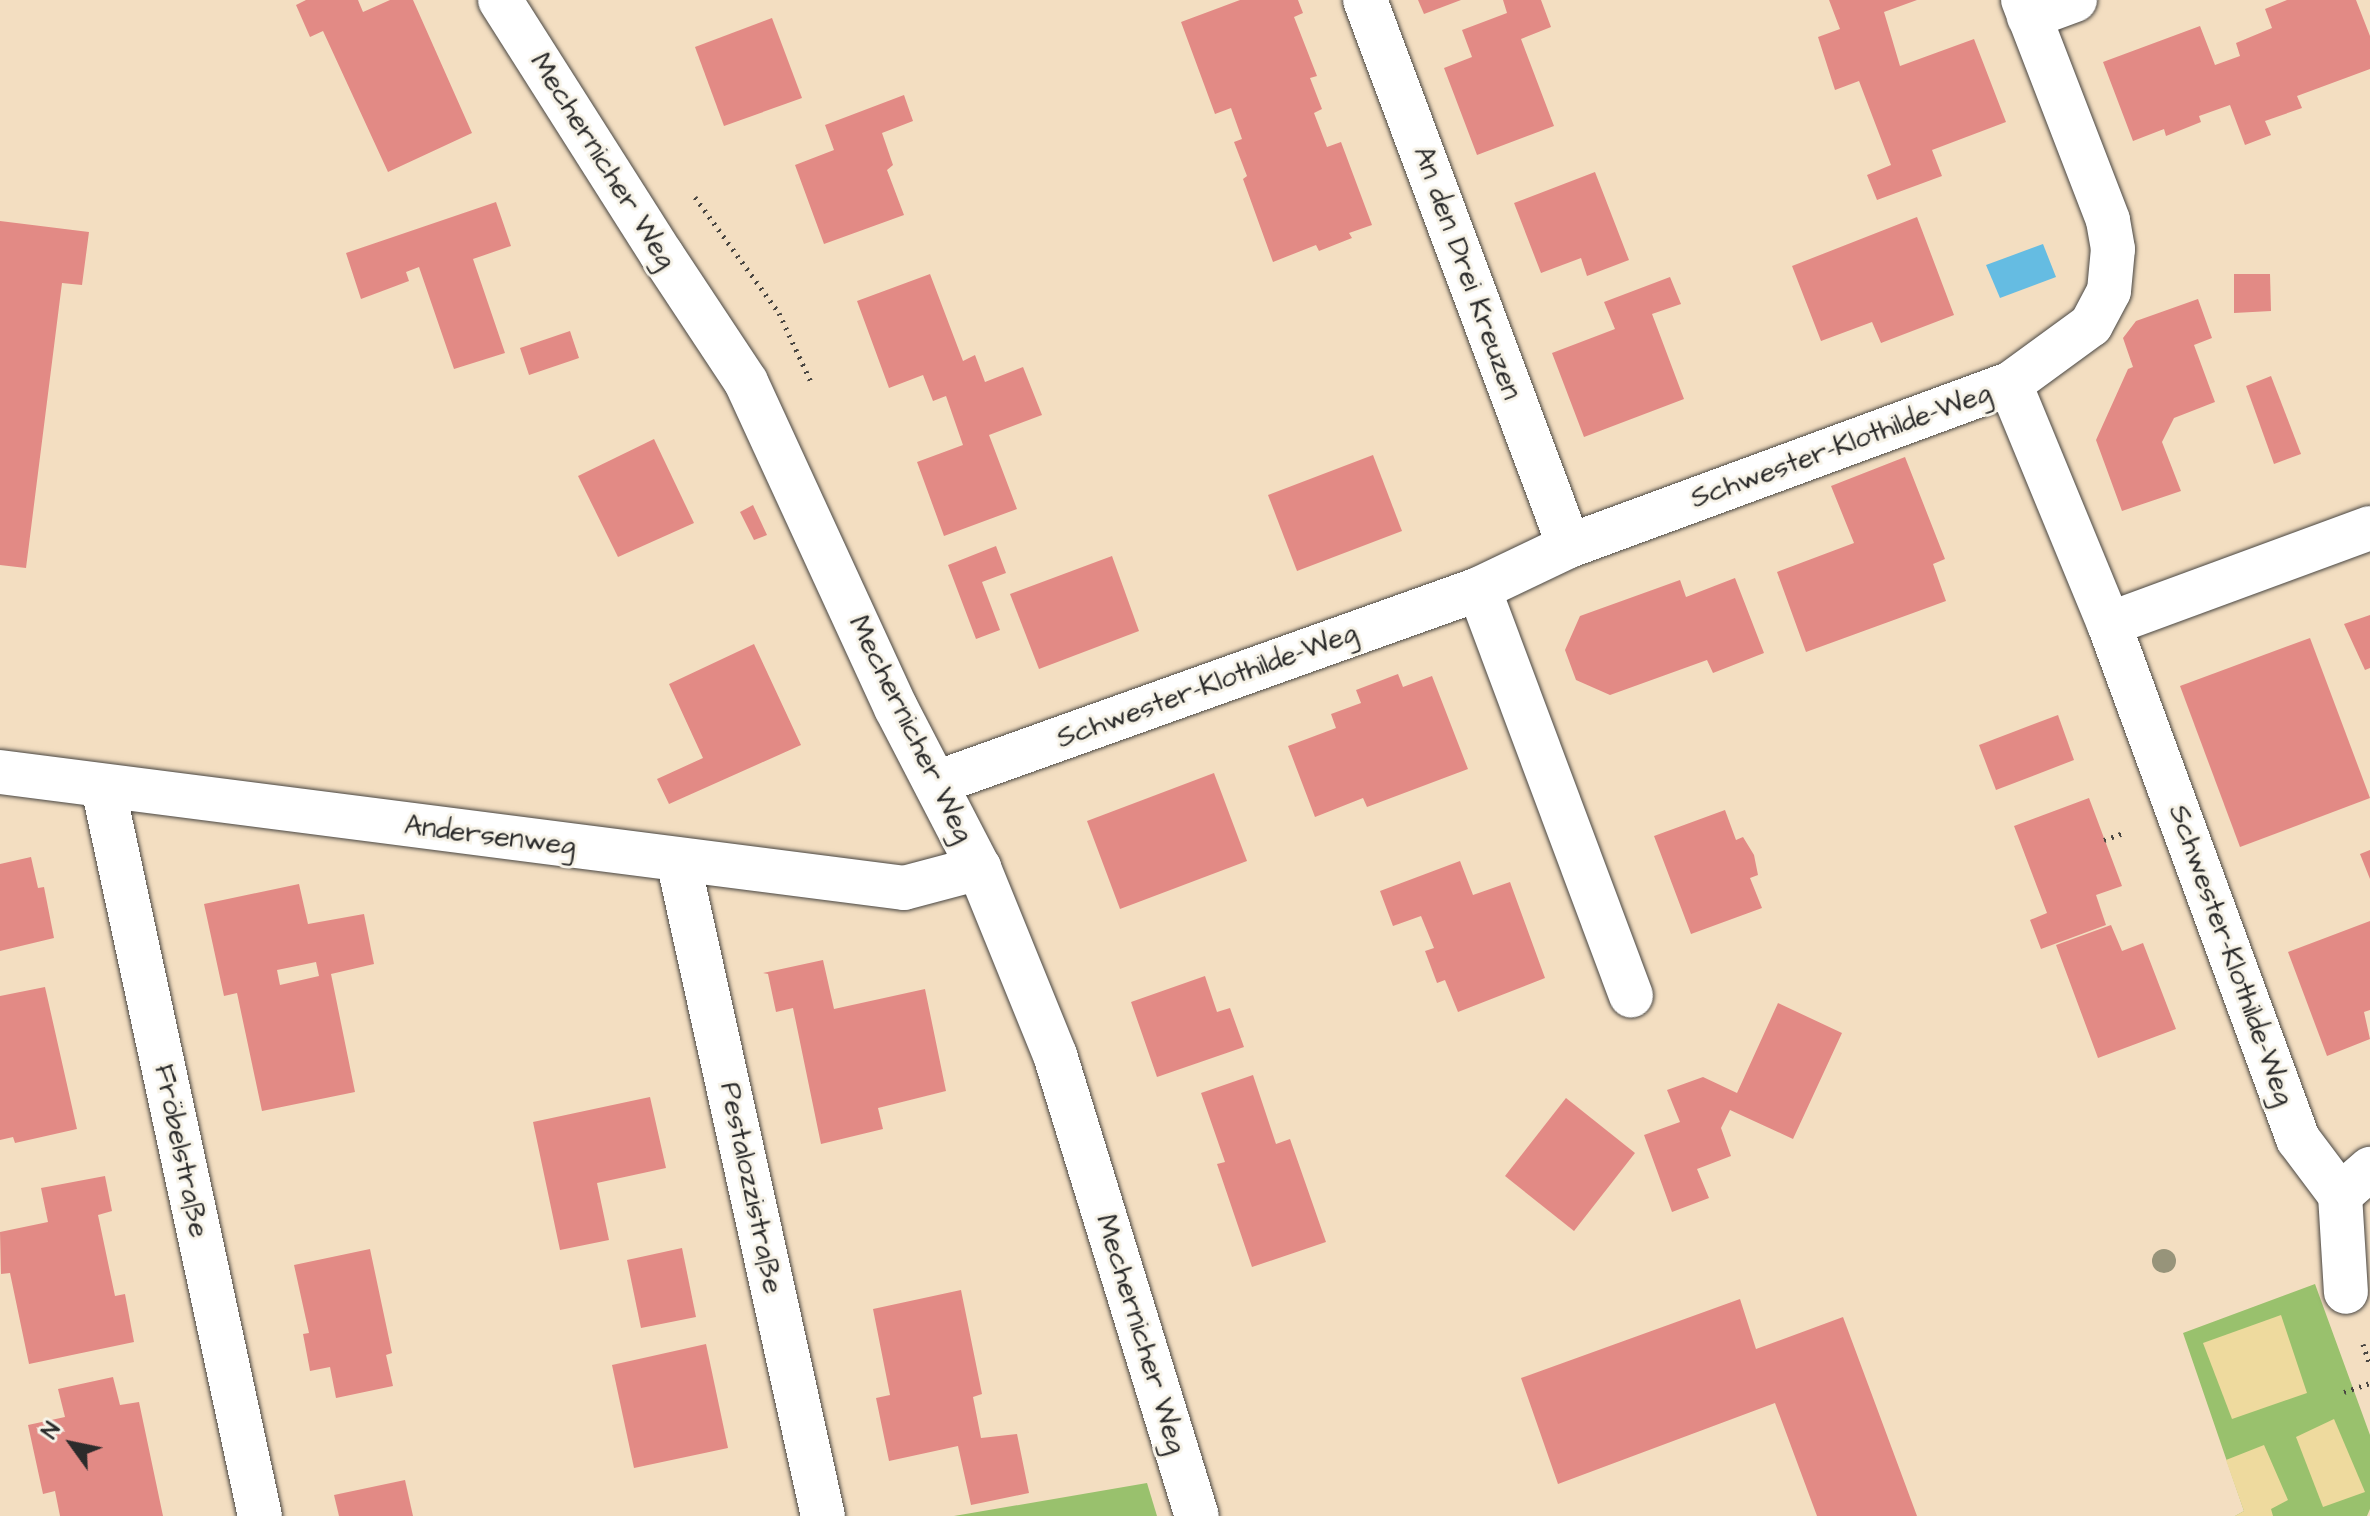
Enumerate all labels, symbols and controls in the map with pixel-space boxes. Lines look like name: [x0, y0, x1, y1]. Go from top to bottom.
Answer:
street label: Mechernicher Weg: [523, 47, 683, 275]
street label: An den Drei Kreuzen: [1406, 142, 1528, 404]
street label: Schwester-Klothilde-Weg: [1686, 376, 1996, 516]
street label: Mechernicher Weg: [842, 610, 980, 848]
street label: Schwester-Klothilde-Weg: [1052, 616, 1362, 756]
street label: Schwester-Klothilde-Weg: [2161, 800, 2301, 1110]
street label: Andersenweg: [402, 809, 578, 863]
street label: Fröbelstraße: [146, 1061, 216, 1241]
street label: Pestalozzistraße: [712, 1079, 790, 1297]
street label: Mechernicher Weg: [1089, 1210, 1193, 1458]
north arrow: [32, 1404, 112, 1484]
text: N: [35, 1416, 68, 1445]

